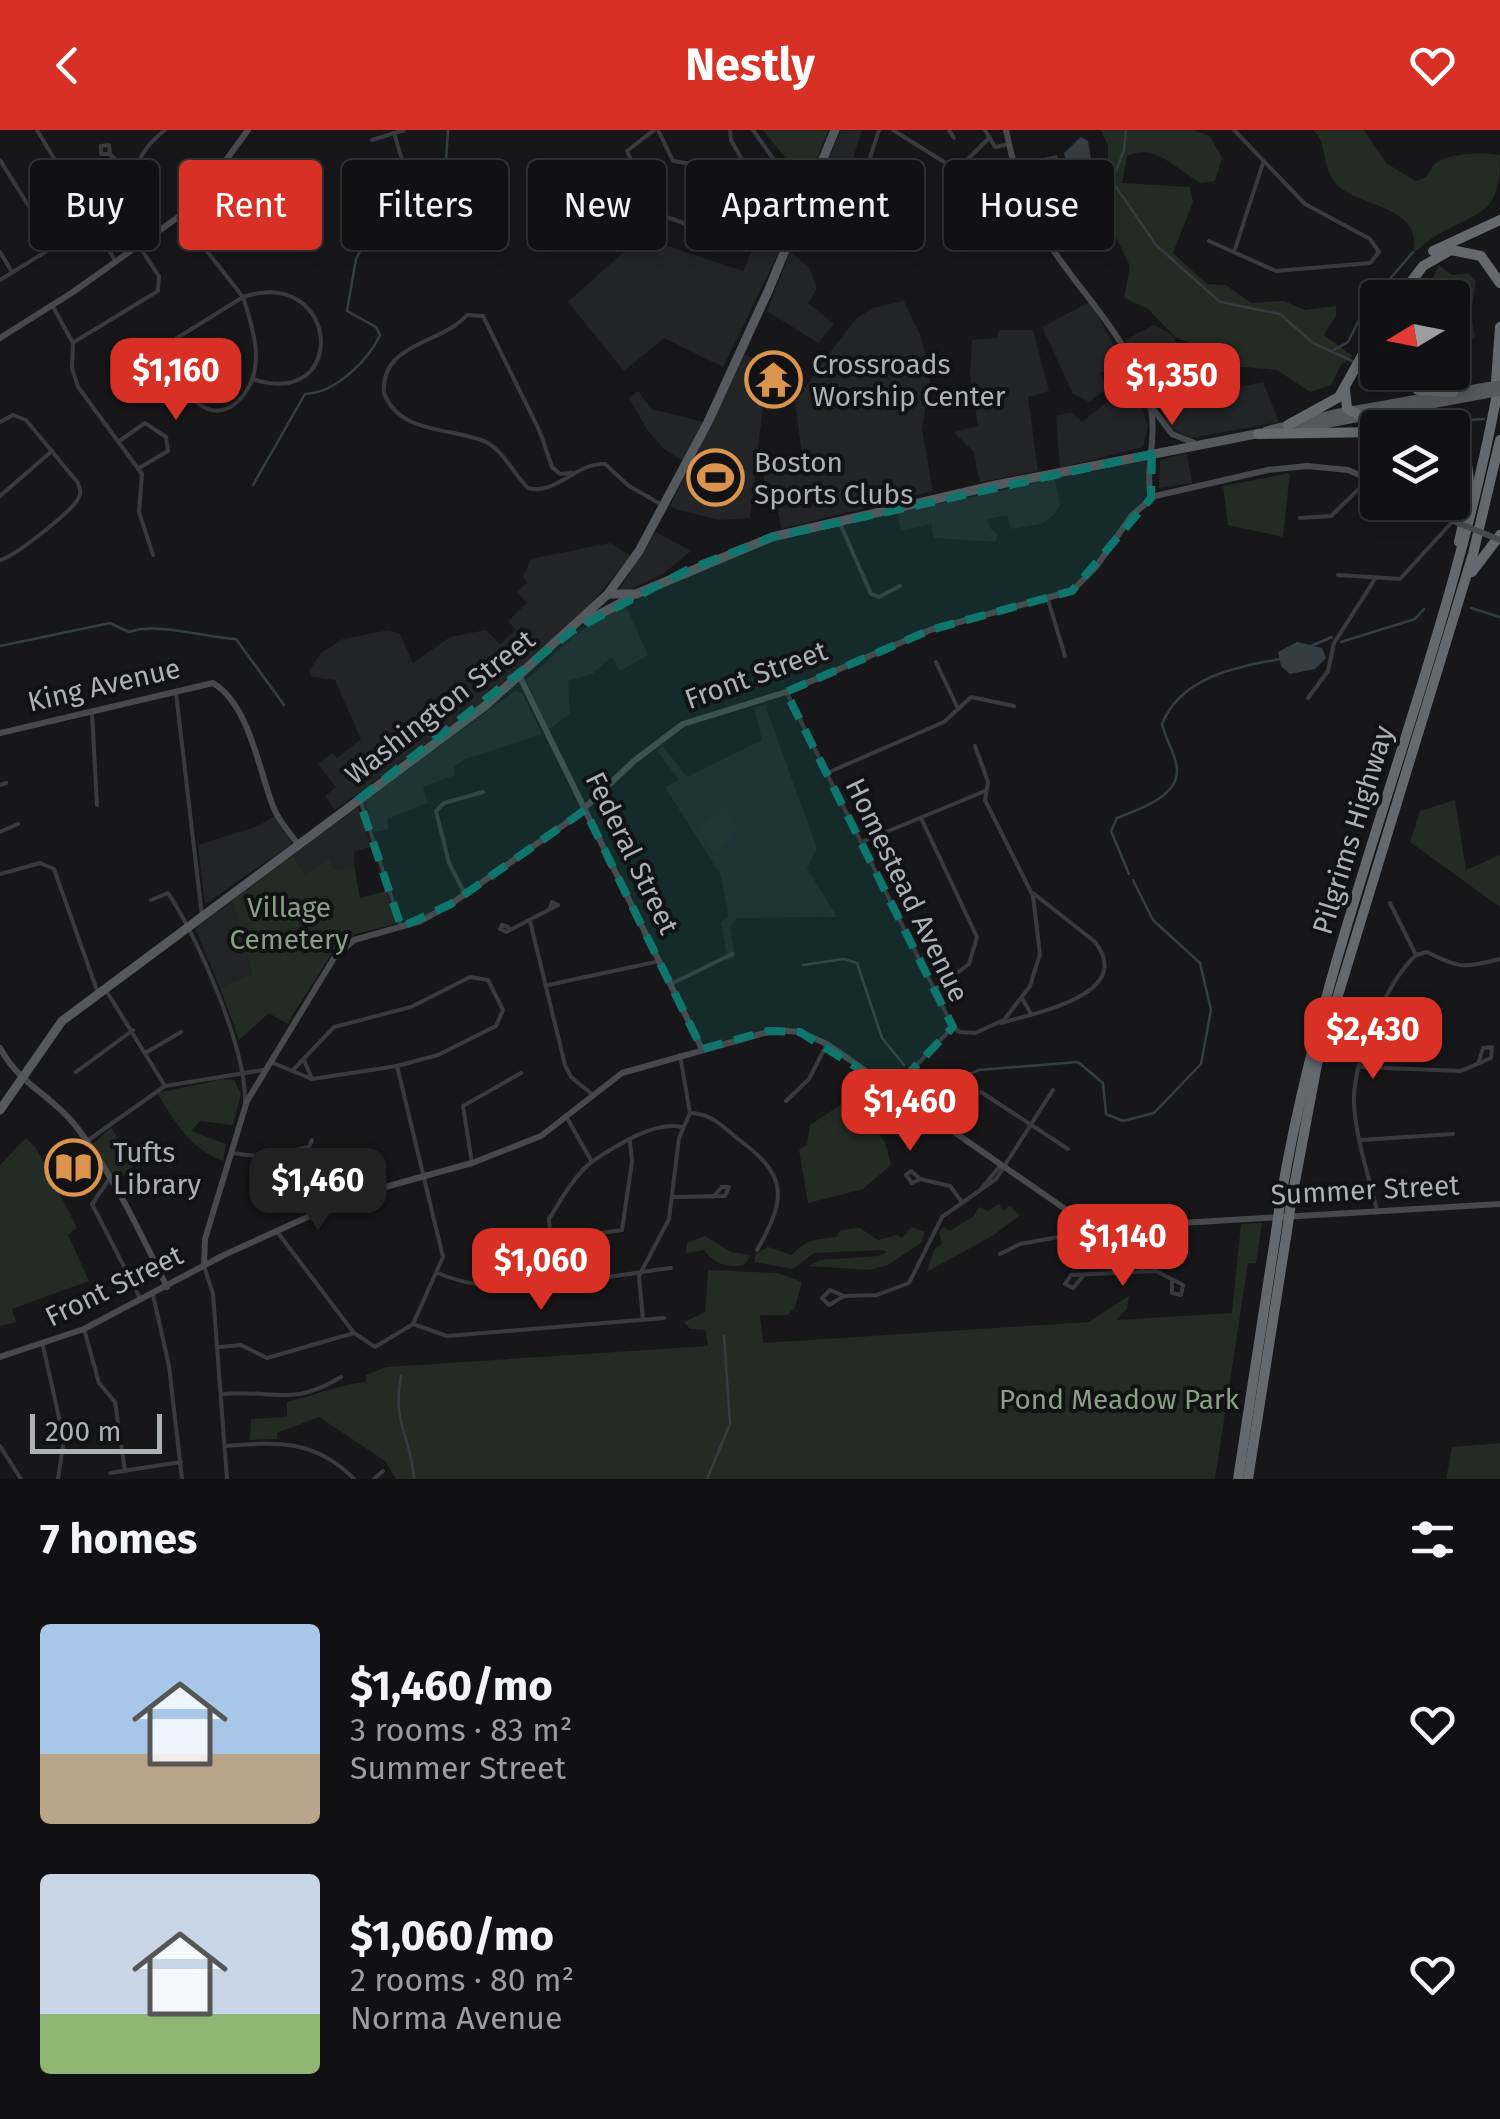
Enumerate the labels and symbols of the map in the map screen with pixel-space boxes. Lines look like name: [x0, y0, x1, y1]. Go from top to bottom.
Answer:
north arrow: [1360, 280, 1470, 390]
pin: $1,160: [95, 338, 257, 423]
pin: $1,350: [1091, 343, 1253, 428]
place label: Crossroads Worship Center: [812, 348, 1006, 413]
temple icon: Crossroads Worship Center: [743, 350, 803, 410]
place label: Boston Sports Clubs: [754, 446, 913, 511]
sports icon: Boston Sports Clubs: [685, 448, 745, 508]
street label: Washington Street: [339, 622, 542, 791]
street label: Front Street: [680, 634, 832, 716]
street label: King Avenue: [24, 651, 184, 719]
street label: Pilgrims Highway: [1306, 722, 1400, 938]
street label: Federal Street: [579, 766, 686, 940]
street label: Homestead Avenue: [839, 773, 975, 1007]
park label: Village Cemetery: [229, 891, 349, 956]
pin: $2,430: [1292, 997, 1454, 1082]
pin: $1,460: [829, 1069, 991, 1154]
place label: Tufts Library: [113, 1136, 201, 1201]
library icon: Tufts Library: [44, 1138, 104, 1198]
pin: $1,460: [237, 1148, 399, 1233]
street label: Summer Street: [1270, 1169, 1461, 1211]
pin: $1,140: [1042, 1204, 1204, 1289]
pin: $1,060: [460, 1228, 622, 1313]
street label: Front Street: [40, 1238, 189, 1333]
park label: Pond Meadow Park: [999, 1383, 1240, 1416]
scale bar: [30, 1409, 162, 1454]

